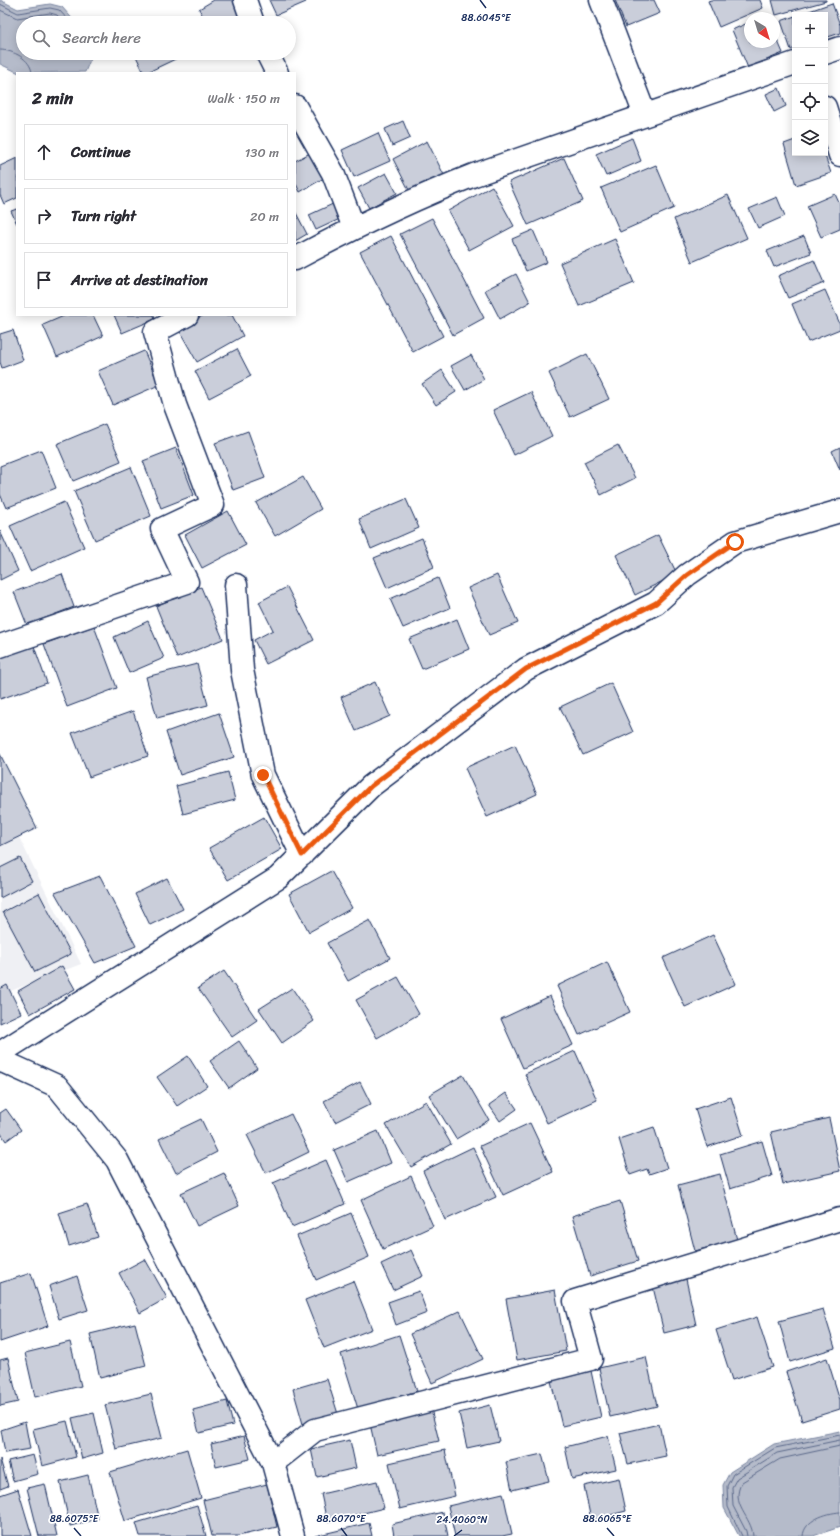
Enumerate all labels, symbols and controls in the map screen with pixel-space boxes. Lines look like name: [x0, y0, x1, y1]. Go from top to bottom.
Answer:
text: 88.6045°E: [461, 9, 512, 27]
north arrow: [744, 12, 780, 48]
map controls: [792, 12, 828, 156]
button: +: [792, 12, 828, 48]
search box: [16, 16, 296, 60]
text: Search here: [62, 25, 141, 51]
icon: search: [30, 27, 52, 49]
button: −: [792, 48, 828, 84]
text: 2 min: [32, 83, 73, 113]
button: locate: [792, 84, 828, 120]
text: Walk · 150 m: [207, 87, 280, 110]
button: layers: [792, 120, 828, 156]
text: Continue: [71, 139, 131, 165]
icon: ahead: [33, 141, 55, 163]
text: 130 m: [245, 141, 279, 164]
text: Turn right: [71, 203, 136, 229]
icon: right: [33, 205, 55, 227]
text: 20 m: [250, 205, 279, 228]
text: Arrive at destination: [71, 267, 208, 293]
icon: arrive: [33, 269, 55, 291]
route start: [726, 533, 744, 551]
route end: [254, 766, 272, 784]
text: 88.6075°E: [50, 1510, 100, 1528]
text: 88.6070°E: [317, 1510, 367, 1528]
text: 88.6065°E: [583, 1510, 633, 1528]
text: 24.4060°N: [437, 1511, 487, 1529]

